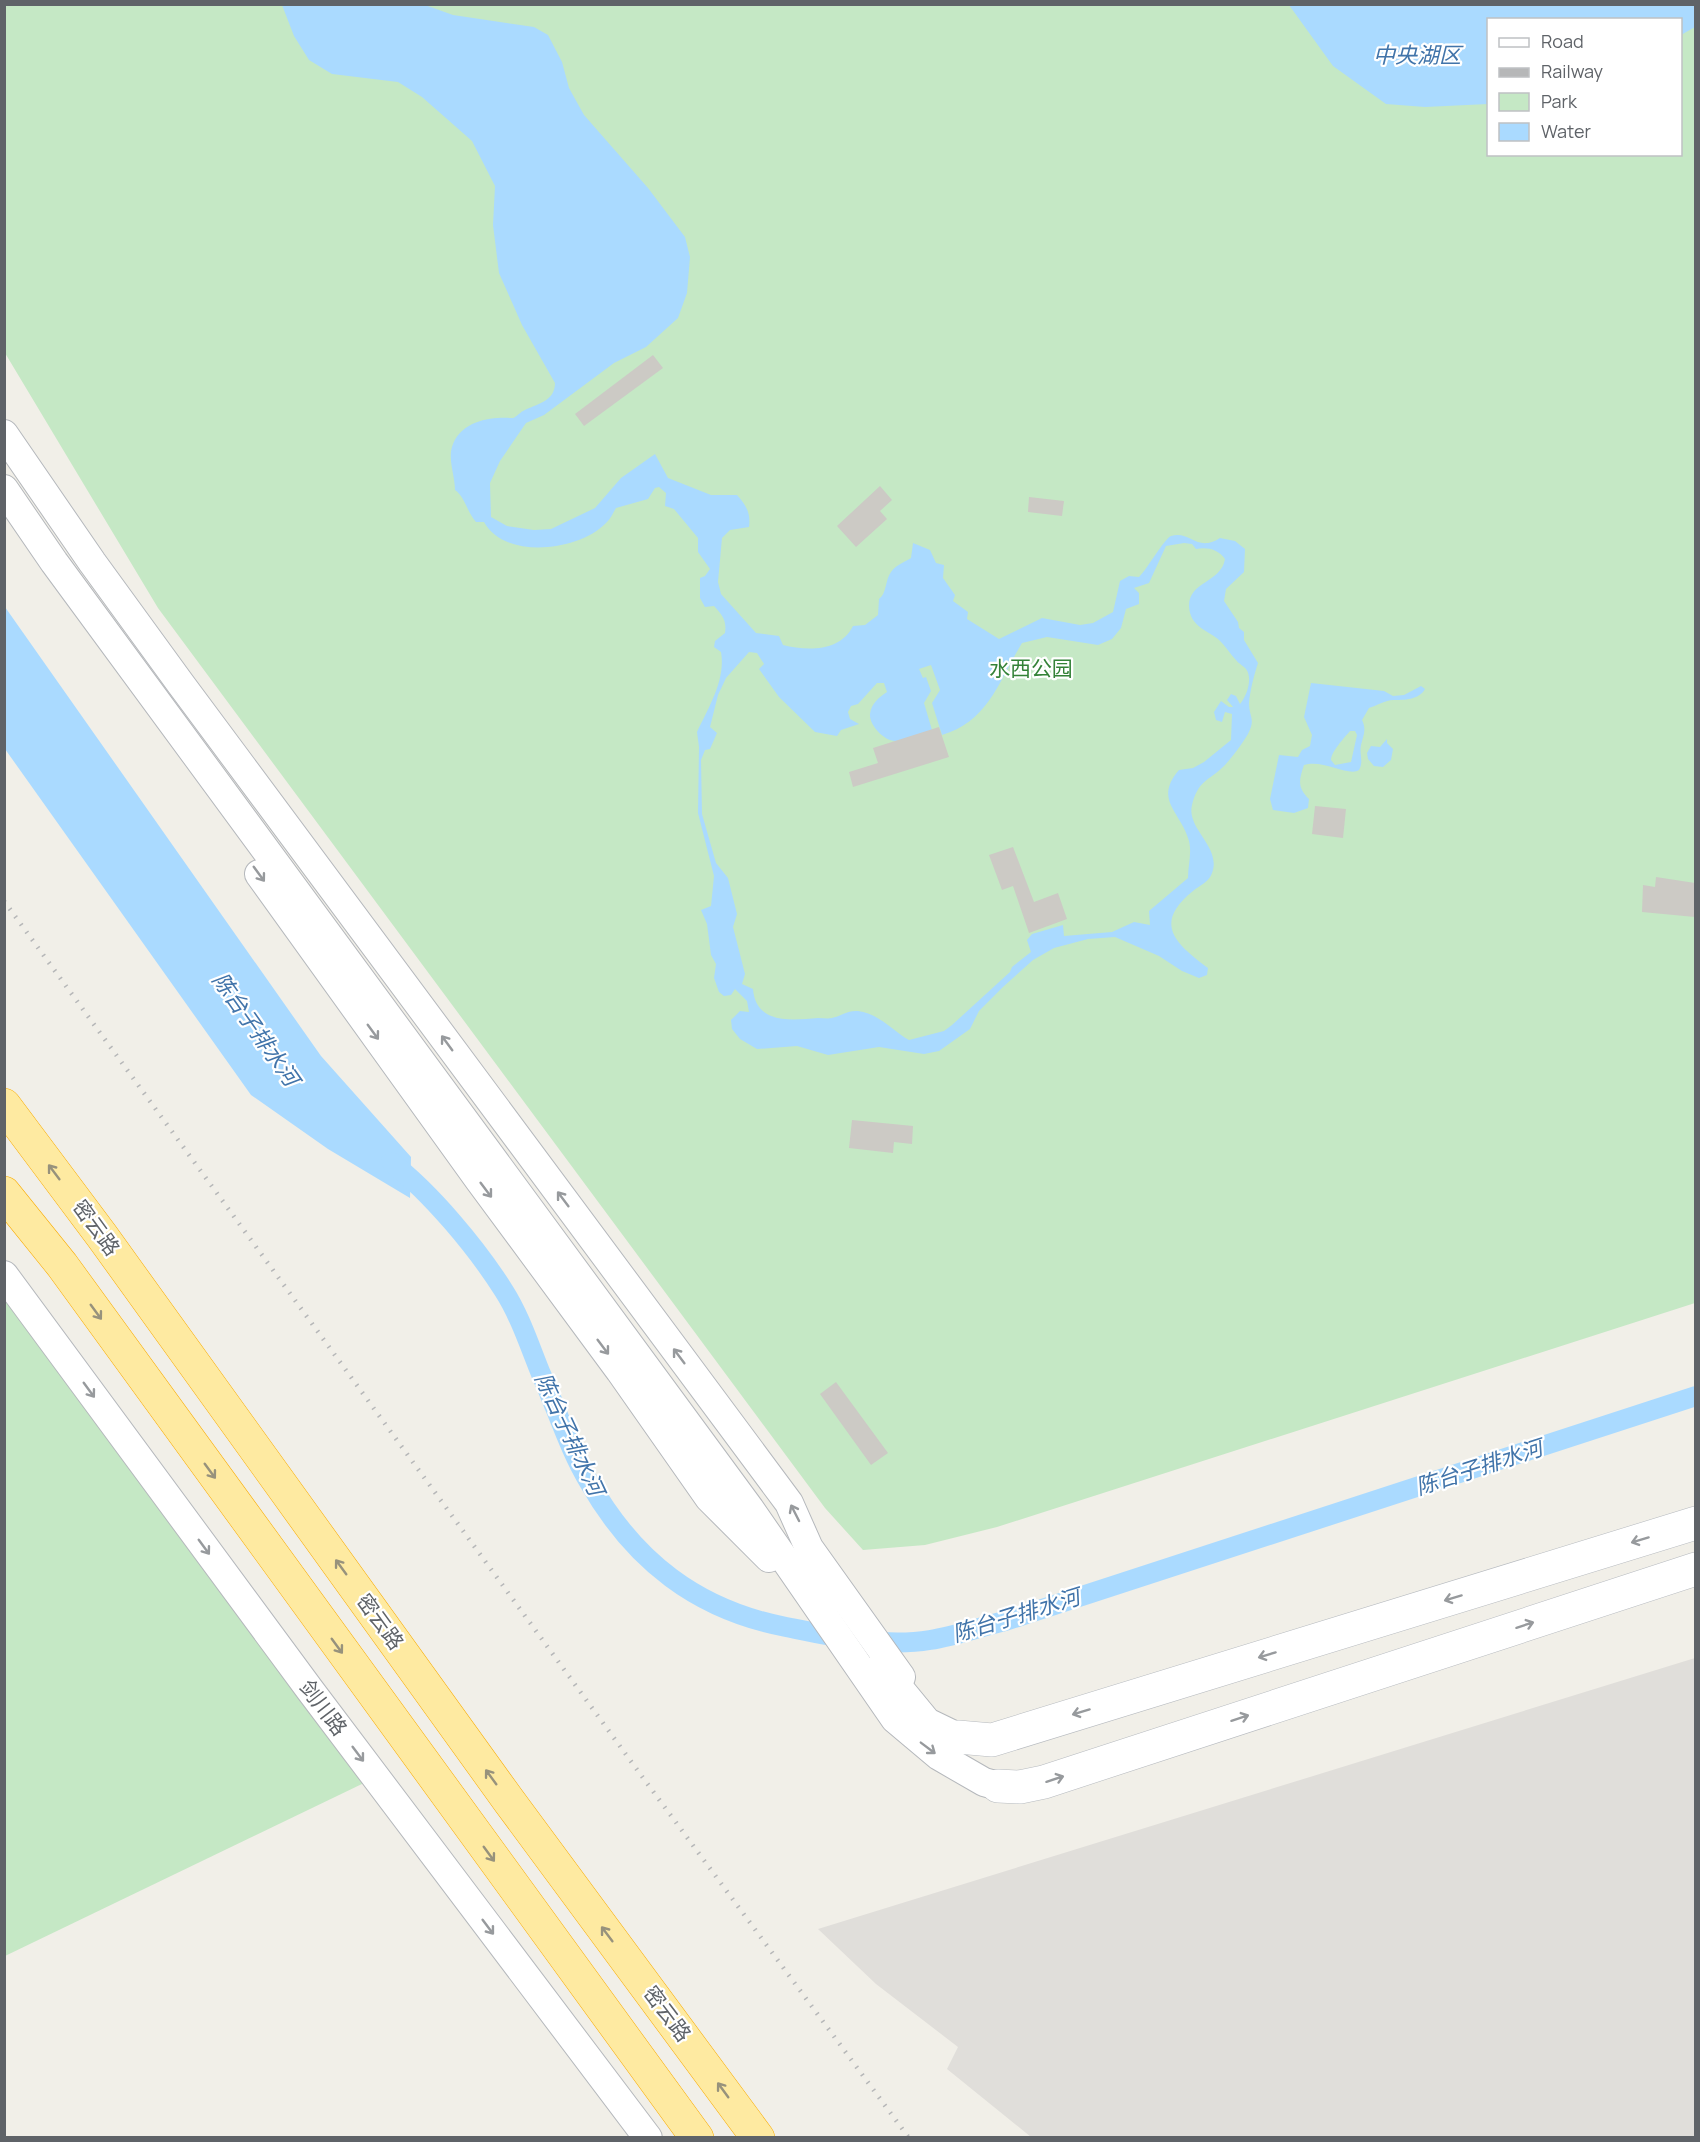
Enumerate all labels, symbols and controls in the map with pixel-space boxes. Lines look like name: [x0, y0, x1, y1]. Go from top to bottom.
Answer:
legend: [1487, 18, 1682, 156]
text: Road: [1541, 29, 1584, 53]
water label: 中央湖区: [1373, 40, 1464, 70]
text: Railway: [1541, 59, 1603, 83]
text: Park: [1541, 89, 1578, 113]
text: Water: [1541, 119, 1591, 143]
park label: 水西公园: [989, 654, 1073, 682]
one-way arrow: [253, 865, 265, 881]
water label: 陈台子排水河: [206, 966, 308, 1095]
one-way arrow: [367, 1024, 379, 1040]
one-way arrow: [440, 1035, 453, 1051]
one-way arrow: [48, 1165, 61, 1181]
one-way arrow: [480, 1182, 493, 1198]
one-way arrow: [556, 1192, 569, 1208]
street label: 密云路: [67, 1194, 127, 1261]
one-way arrow: [90, 1304, 102, 1320]
one-way arrow: [596, 1339, 609, 1355]
one-way arrow: [673, 1348, 686, 1364]
water label: 陈台子排水河: [529, 1368, 613, 1504]
one-way arrow: [83, 1381, 95, 1397]
water label: 陈台子排水河: [1412, 1431, 1550, 1502]
one-way arrow: [204, 1462, 216, 1478]
one-way arrow: [788, 1504, 800, 1522]
one-way arrow: [1631, 1535, 1650, 1546]
one-way arrow: [198, 1538, 211, 1554]
one-way arrow: [335, 1560, 347, 1576]
water label: 陈台子排水河: [948, 1580, 1087, 1649]
street label: 密云路: [351, 1588, 411, 1655]
one-way arrow: [1444, 1593, 1463, 1604]
one-way arrow: [1515, 1618, 1534, 1629]
one-way arrow: [331, 1637, 343, 1653]
one-way arrow: [1258, 1650, 1277, 1661]
street label: 剑川路: [294, 1674, 354, 1741]
one-way arrow: [1071, 1707, 1090, 1718]
one-way arrow: [1230, 1712, 1249, 1723]
one-way arrow: [920, 1742, 936, 1755]
one-way arrow: [352, 1746, 364, 1762]
one-way arrow: [485, 1769, 497, 1785]
one-way arrow: [1045, 1772, 1064, 1783]
one-way arrow: [483, 1845, 495, 1861]
one-way arrow: [482, 1918, 495, 1934]
one-way arrow: [601, 1926, 613, 1942]
street label: 密云路: [638, 1980, 698, 2047]
one-way arrow: [717, 2083, 730, 2099]

